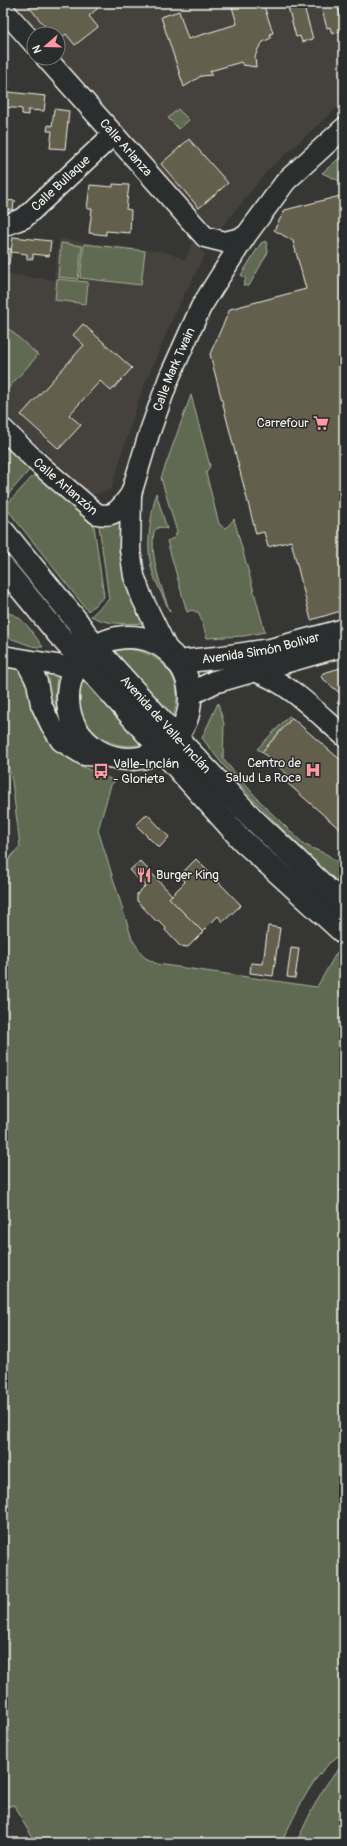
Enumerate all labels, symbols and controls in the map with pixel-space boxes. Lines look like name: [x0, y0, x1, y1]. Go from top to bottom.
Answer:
north arrow: [26, 26, 66, 66]
text: N: [30, 43, 44, 55]
street label: Calle Arlanza: [96, 116, 155, 180]
street label: Calle Bullaque: [28, 152, 94, 215]
street label: Calle Mark Twain: [150, 325, 199, 413]
supermarket icon: Carrefour: [312, 414, 330, 432]
place label: Carrefour: [257, 415, 309, 431]
street label: Calle Arlanzón: [30, 455, 101, 519]
street label: Avenida Simón Bolivar: [201, 629, 322, 667]
street label: Avenida de Valle-Inclán: [117, 673, 214, 777]
place label: Centro de Salud La Roca: [225, 755, 302, 786]
place label: Valle-Inclán - Glorieta: [113, 756, 179, 787]
hospital icon: Centro de Salud La Roca: [304, 761, 322, 779]
bus stop icon: Valle-Inclán - Glorieta: [92, 762, 110, 780]
restaurant icon: Burger King: [135, 866, 153, 884]
place label: Burger King: [156, 867, 219, 883]

